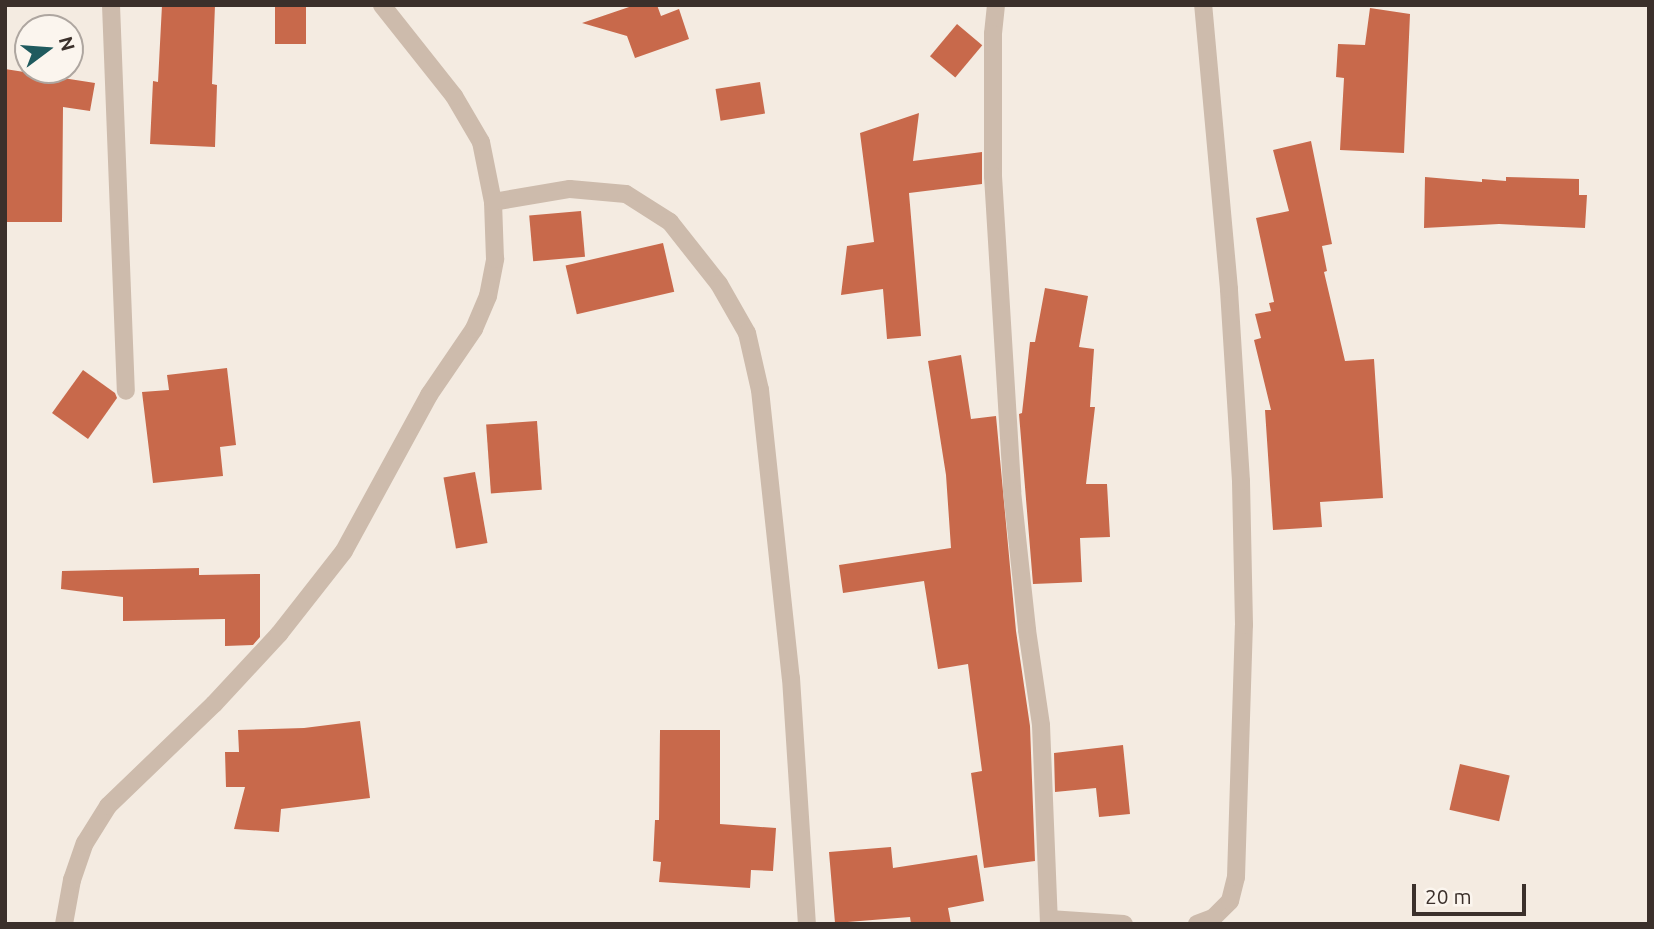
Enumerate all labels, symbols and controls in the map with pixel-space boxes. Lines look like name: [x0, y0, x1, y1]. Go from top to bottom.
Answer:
north arrow: [14, 14, 84, 84]
text: N: [55, 34, 80, 54]
scale bar: [1416, 870, 1530, 914]
text: 20 m: [1425, 884, 1472, 908]

